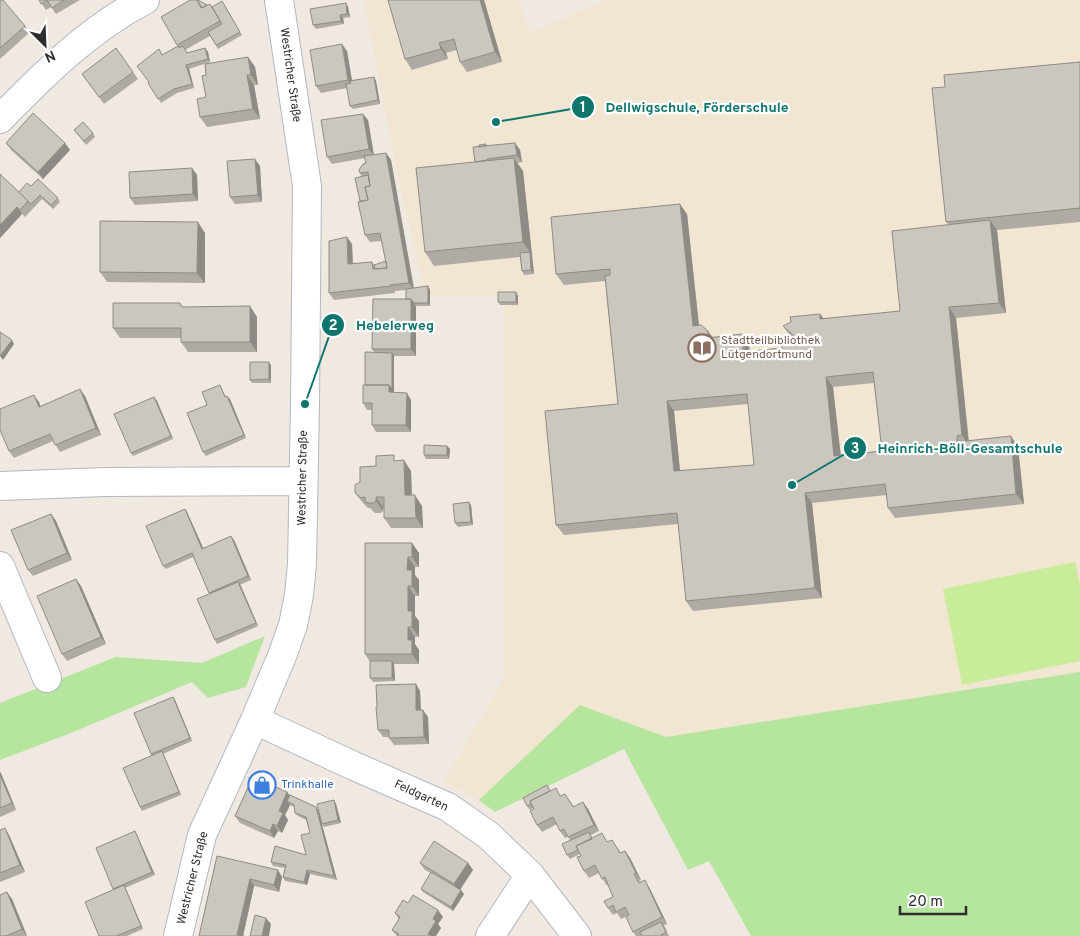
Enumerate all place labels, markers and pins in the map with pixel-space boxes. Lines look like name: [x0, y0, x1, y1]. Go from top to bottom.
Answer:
callout: Dellwigschule, Förderschule: [571, 93, 799, 122]
callout: Hebelerweg: [321, 310, 444, 339]
library icon: Stadtteilbibliothek Lütgendortmund: [687, 333, 717, 363]
place label: Stadtteilbibliothek Lütgendortmund: [721, 333, 821, 363]
callout: Heinrich-Böll-Gesamtschule: [842, 434, 1072, 463]
shop icon: Trinkhalle: [247, 770, 277, 800]
place label: Trinkhalle: [281, 777, 334, 793]

